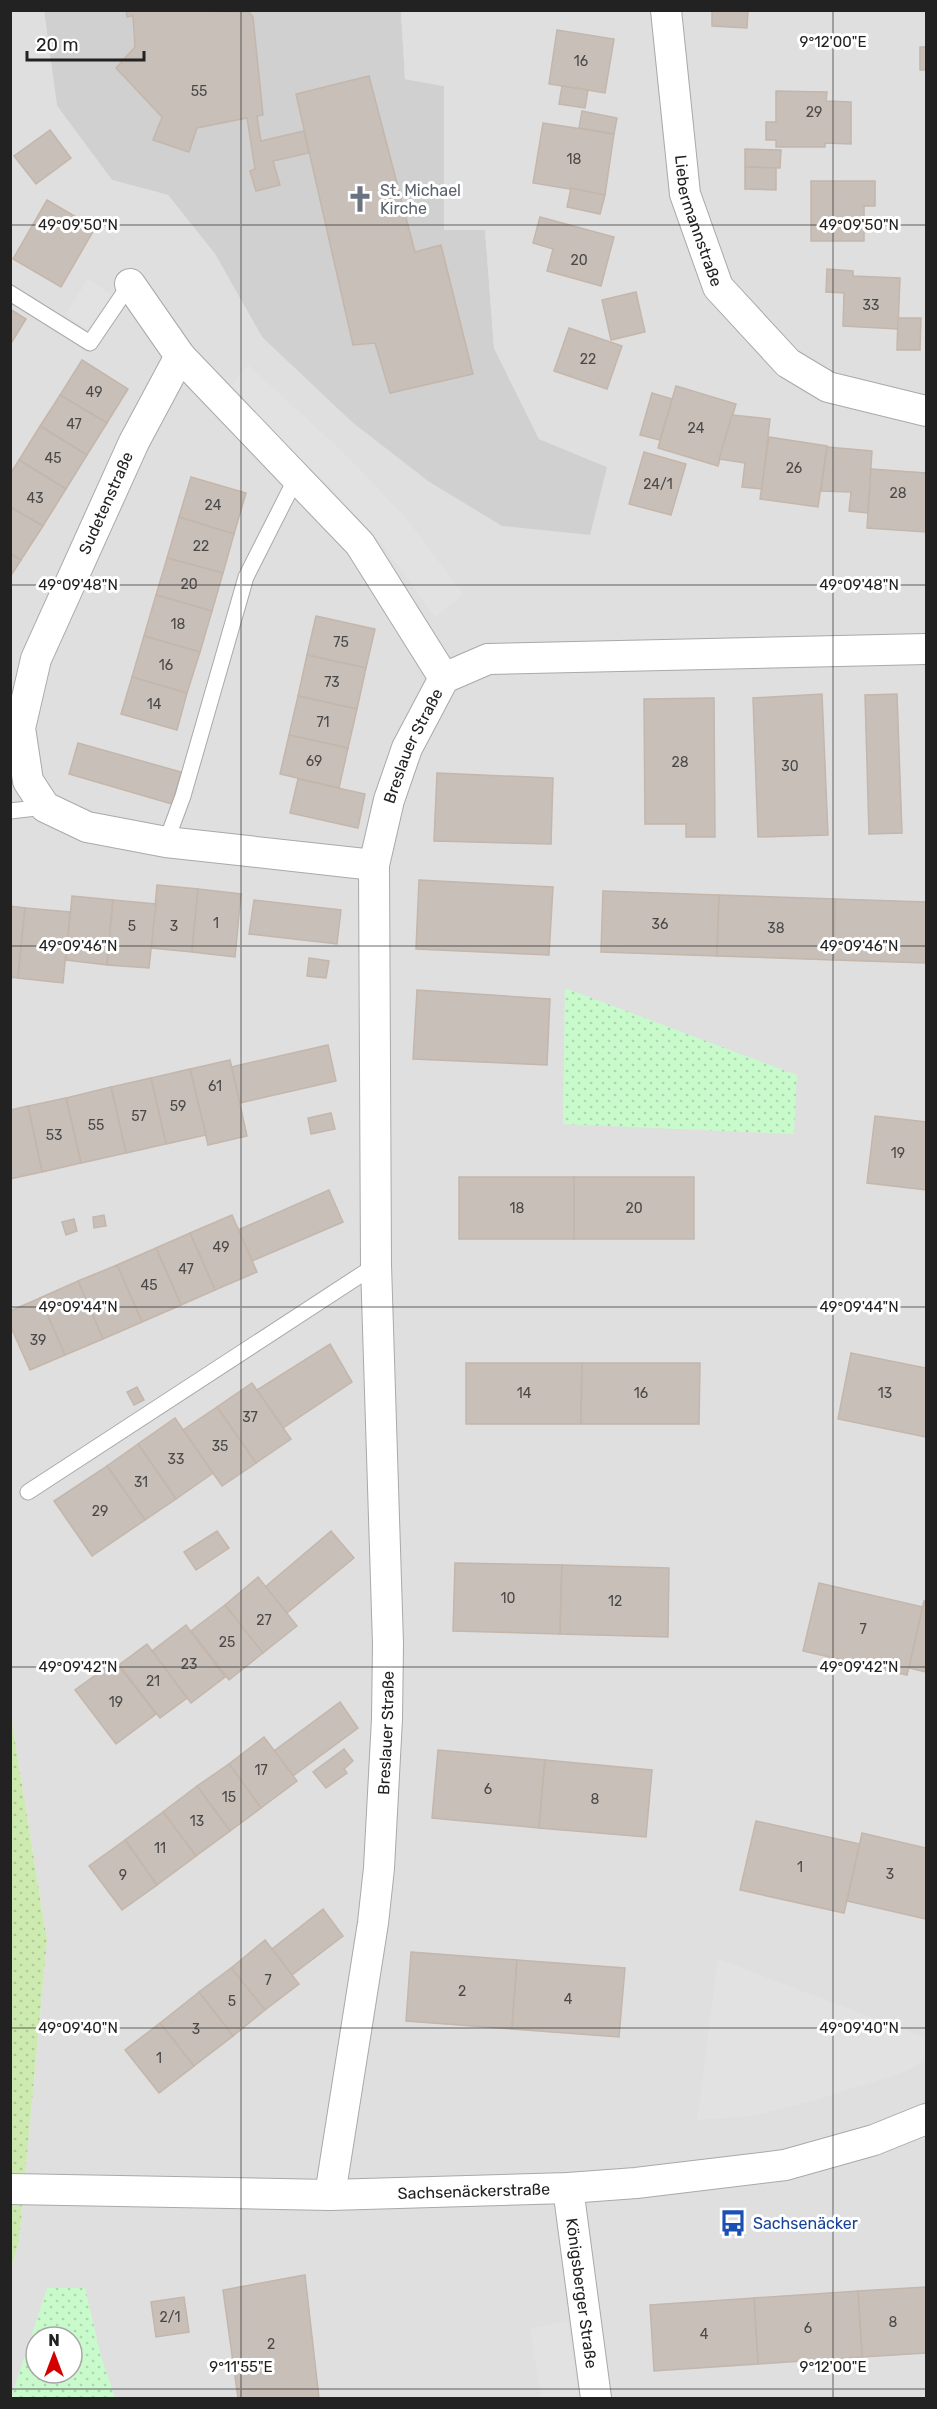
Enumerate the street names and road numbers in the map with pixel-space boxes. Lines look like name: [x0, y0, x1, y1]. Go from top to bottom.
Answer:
street label: Liebermannstraße: [672, 154, 727, 289]
street label: Sudetenstraße: [75, 449, 137, 557]
street label: Breslauer Straße: [379, 685, 446, 806]
street label: Breslauer Straße: [373, 1671, 397, 1795]
street label: Sachsenäckerstraße: [397, 2179, 550, 2203]
street label: Königsberger Straße: [563, 2217, 601, 2370]

